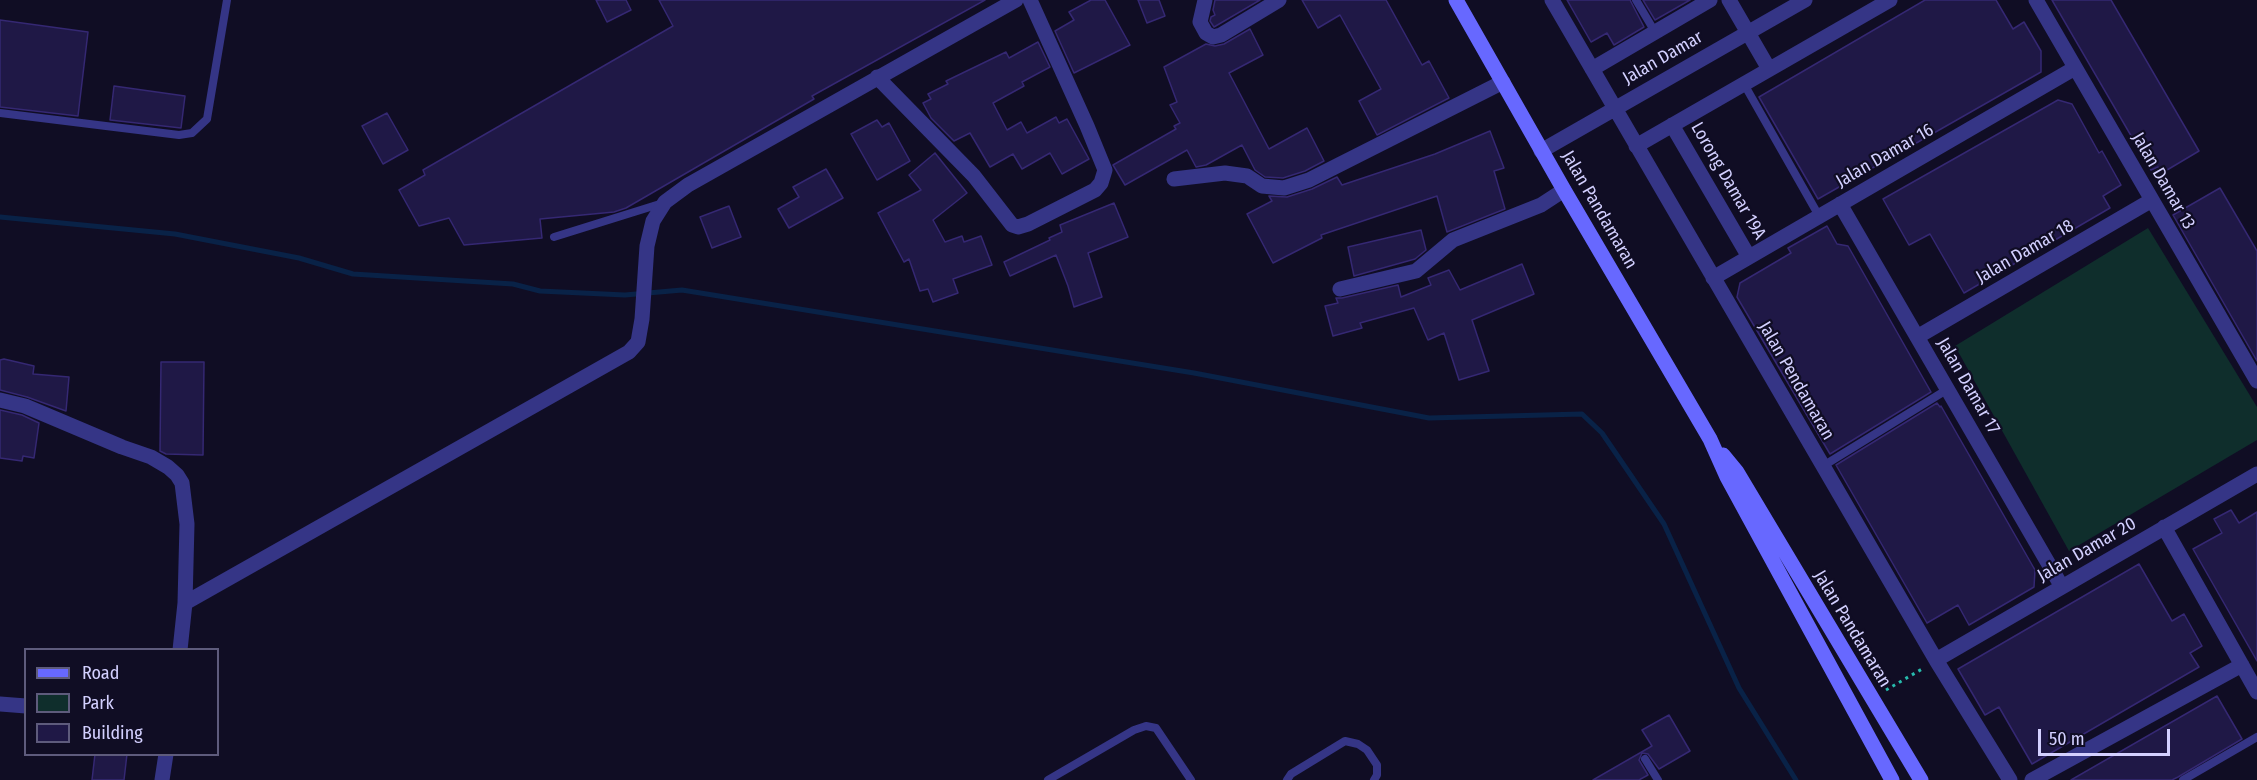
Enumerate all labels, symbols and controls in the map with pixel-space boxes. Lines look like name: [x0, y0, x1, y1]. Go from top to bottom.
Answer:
street label: Jalan Damar: [1619, 26, 1707, 90]
street label: Lorong Damar 19A: [1686, 119, 1770, 243]
street label: Jalan Damar 16: [1832, 119, 1938, 193]
street label: Jalan Damar 13: [2127, 129, 2199, 233]
street label: Jalan Pandamaran: [1556, 147, 1642, 273]
street label: Jalan Damar 18: [1972, 215, 2078, 289]
street label: Jalan Pendamaran: [1753, 318, 1839, 444]
street label: Jalan Damar 17: [1932, 334, 2004, 438]
street label: Jalan Damar 20: [2034, 513, 2140, 587]
street label: Jalan Pandamaran: [1809, 567, 1895, 691]
legend: [24, 648, 219, 756]
text: Road: [82, 662, 119, 684]
text: Park: [82, 692, 114, 714]
scale bar: [2041, 717, 2173, 755]
text: Building: [82, 722, 143, 744]
text: 50 m: [2049, 728, 2085, 750]

